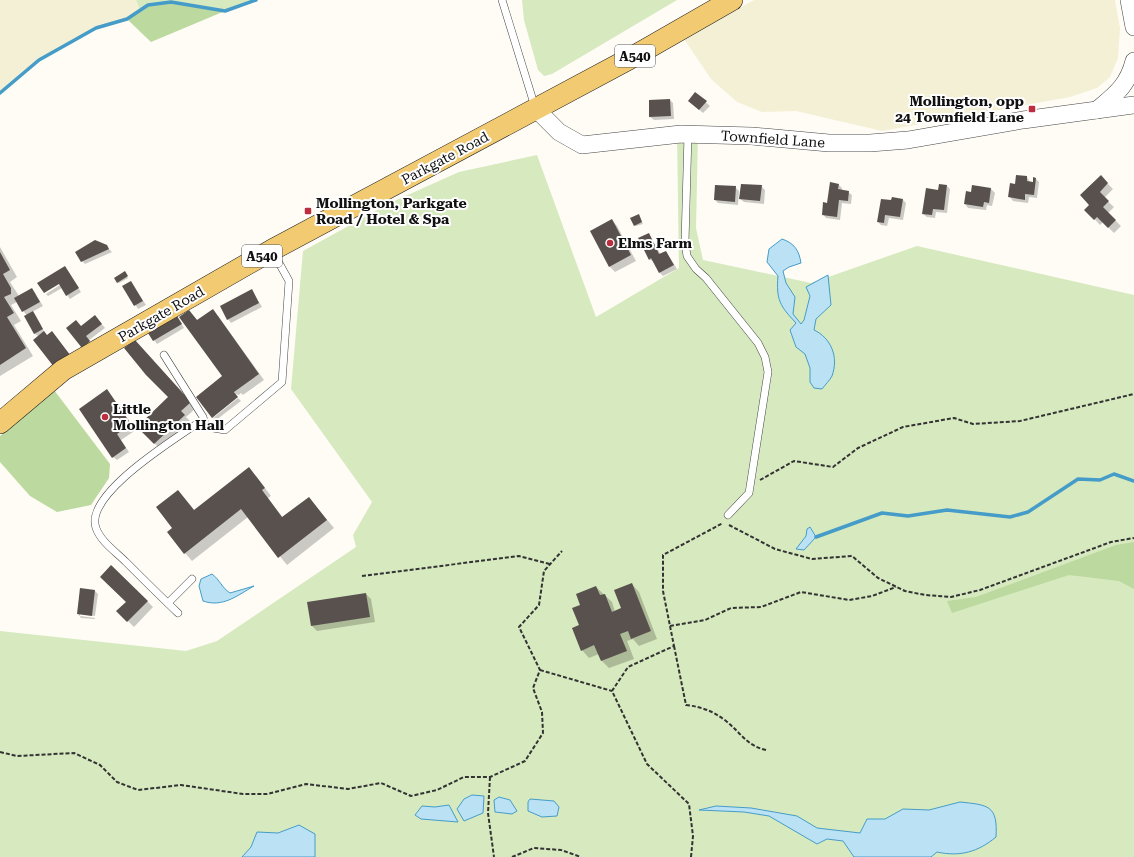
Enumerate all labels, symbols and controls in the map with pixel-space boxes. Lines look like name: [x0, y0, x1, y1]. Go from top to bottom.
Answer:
road number: A540: [615, 45, 655, 67]
place label: Mollington, opp 24 Townfield Lane: [895, 93, 1024, 125]
marker: Mollington, opp 24 Townfield Lane: [1027, 104, 1037, 114]
street label: Townfield Lane: [720, 127, 826, 151]
street label: Parkgate Road: [399, 128, 491, 188]
place label: Mollington, Parkgate Road / Hotel & Spa: [316, 195, 467, 227]
marker: Mollington, Parkgate Road / Hotel & Spa: [303, 206, 313, 216]
place label: Elms Farm: [618, 235, 692, 251]
marker: Elms Farm: [605, 238, 615, 248]
road number: A540: [242, 245, 282, 267]
street label: Parkgate Road: [115, 283, 207, 345]
place label: Little Mollington Hall: [113, 401, 225, 433]
marker: Little Mollington Hall: [100, 412, 110, 422]

